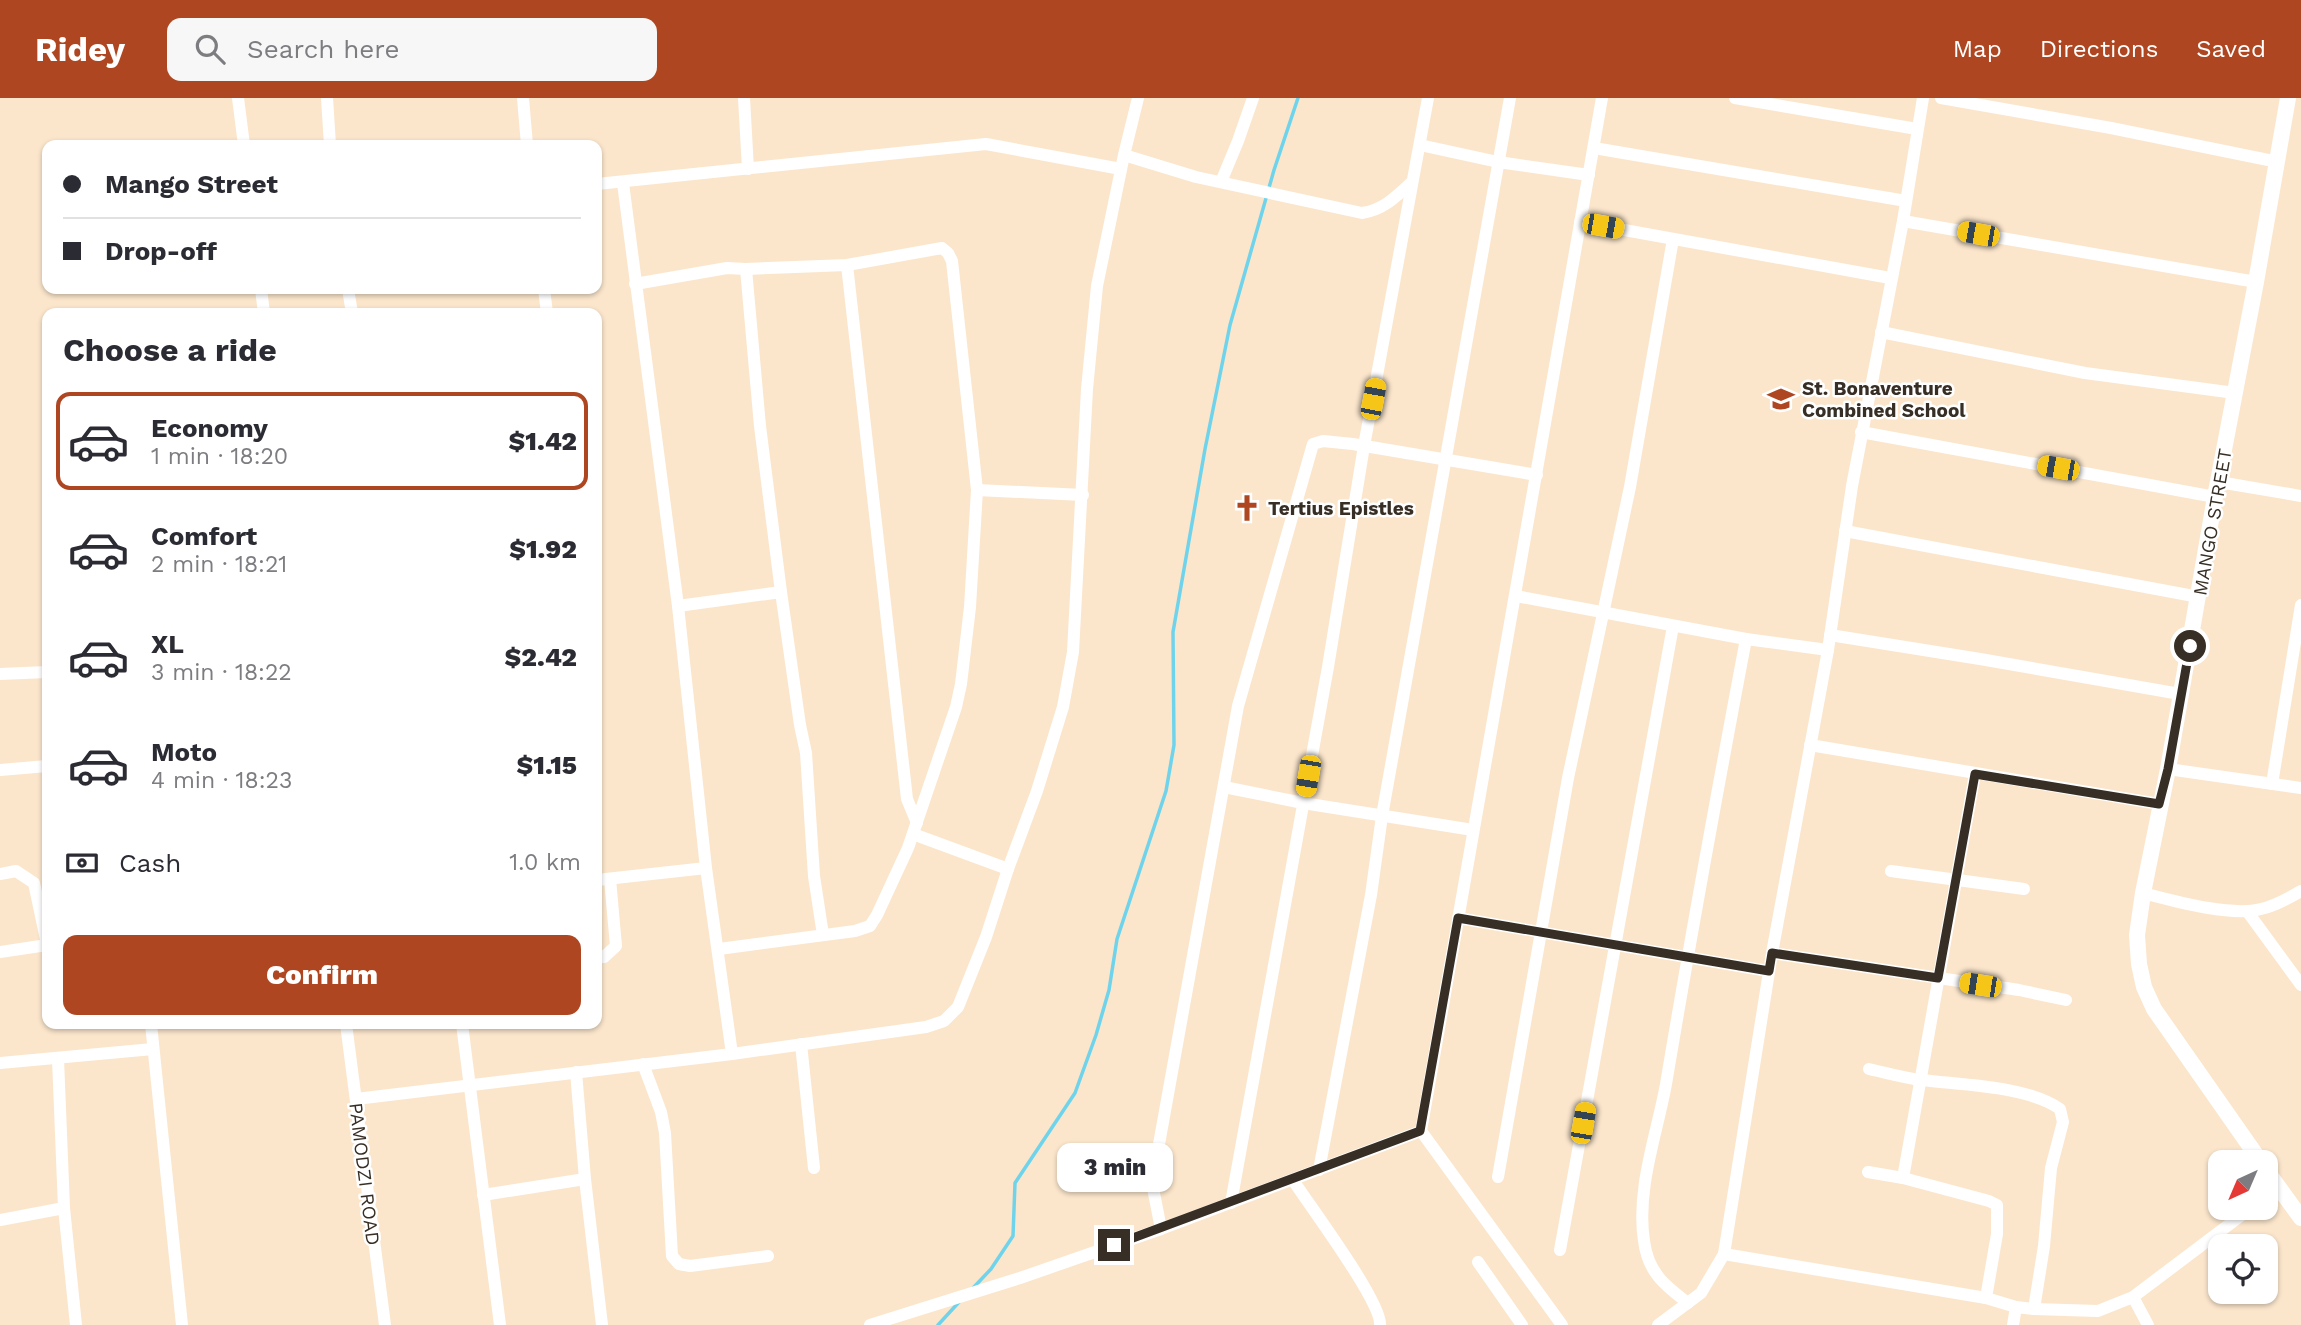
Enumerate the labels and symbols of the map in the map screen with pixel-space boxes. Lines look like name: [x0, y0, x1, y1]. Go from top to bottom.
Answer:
car: [1581, 212, 1626, 240]
car: [1956, 220, 2001, 248]
car: [1359, 376, 1388, 422]
place label: St. Bonaventure Combined School: [1802, 377, 1966, 422]
school or university icon: St. Bonaventure Combined School: [1766, 384, 1796, 414]
street label: MANGO STREET: [2188, 447, 2237, 597]
car: [2036, 454, 2081, 482]
church icon: Tertius Epistles: [1232, 493, 1262, 523]
place label: Tertius Epistles: [1268, 497, 1414, 520]
route start: [2174, 630, 2206, 662]
car: [1295, 753, 1322, 799]
car: [1958, 971, 2003, 999]
car: [1570, 1100, 1597, 1146]
street label: PAMODZI ROAD: [344, 1101, 385, 1247]
callout: 3 min: [1056, 1144, 1172, 1192]
north arrow: [2208, 1150, 2278, 1220]
route end: [1098, 1229, 1130, 1261]

